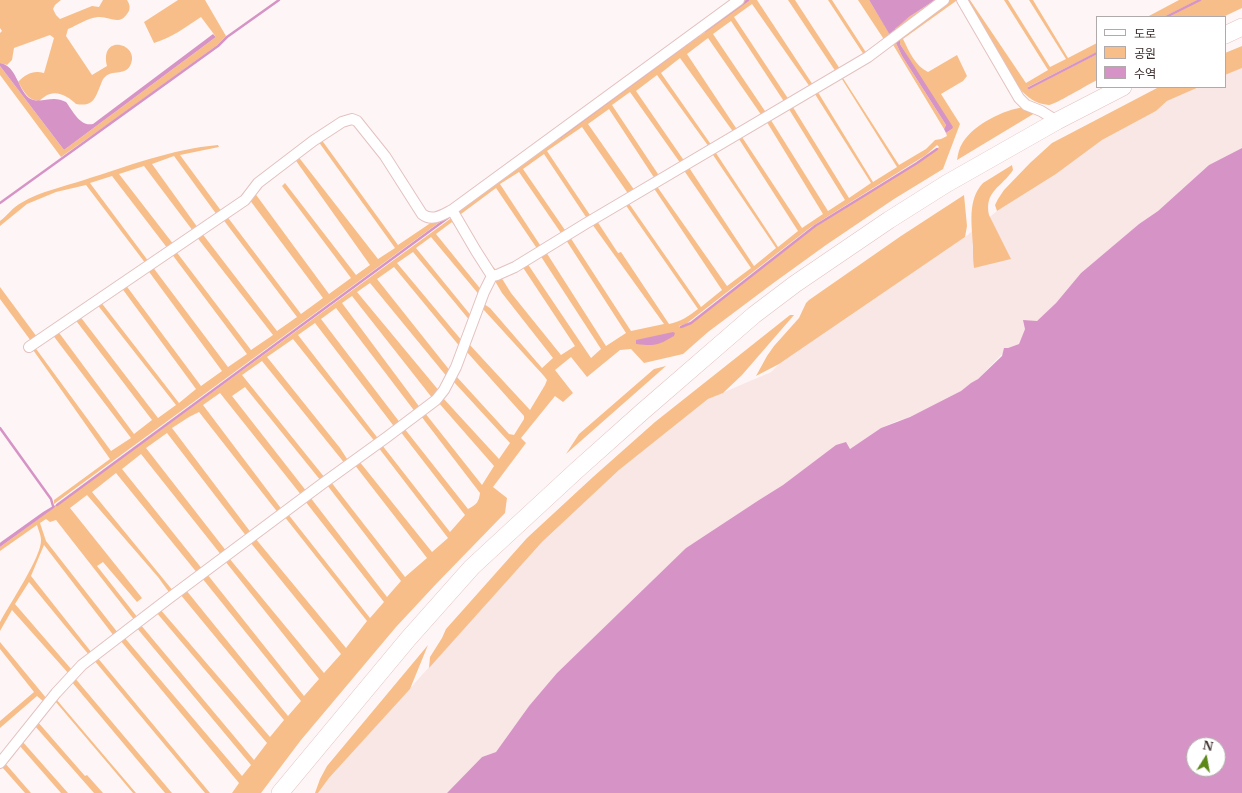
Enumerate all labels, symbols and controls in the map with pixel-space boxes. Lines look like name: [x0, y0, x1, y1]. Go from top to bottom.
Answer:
legend: [1096, 16, 1226, 88]
text: 도로: [1134, 26, 1156, 41]
text: 공원: [1134, 46, 1156, 61]
text: 수역: [1134, 66, 1156, 81]
north arrow: [1186, 737, 1226, 777]
text: N: [1202, 738, 1215, 754]

